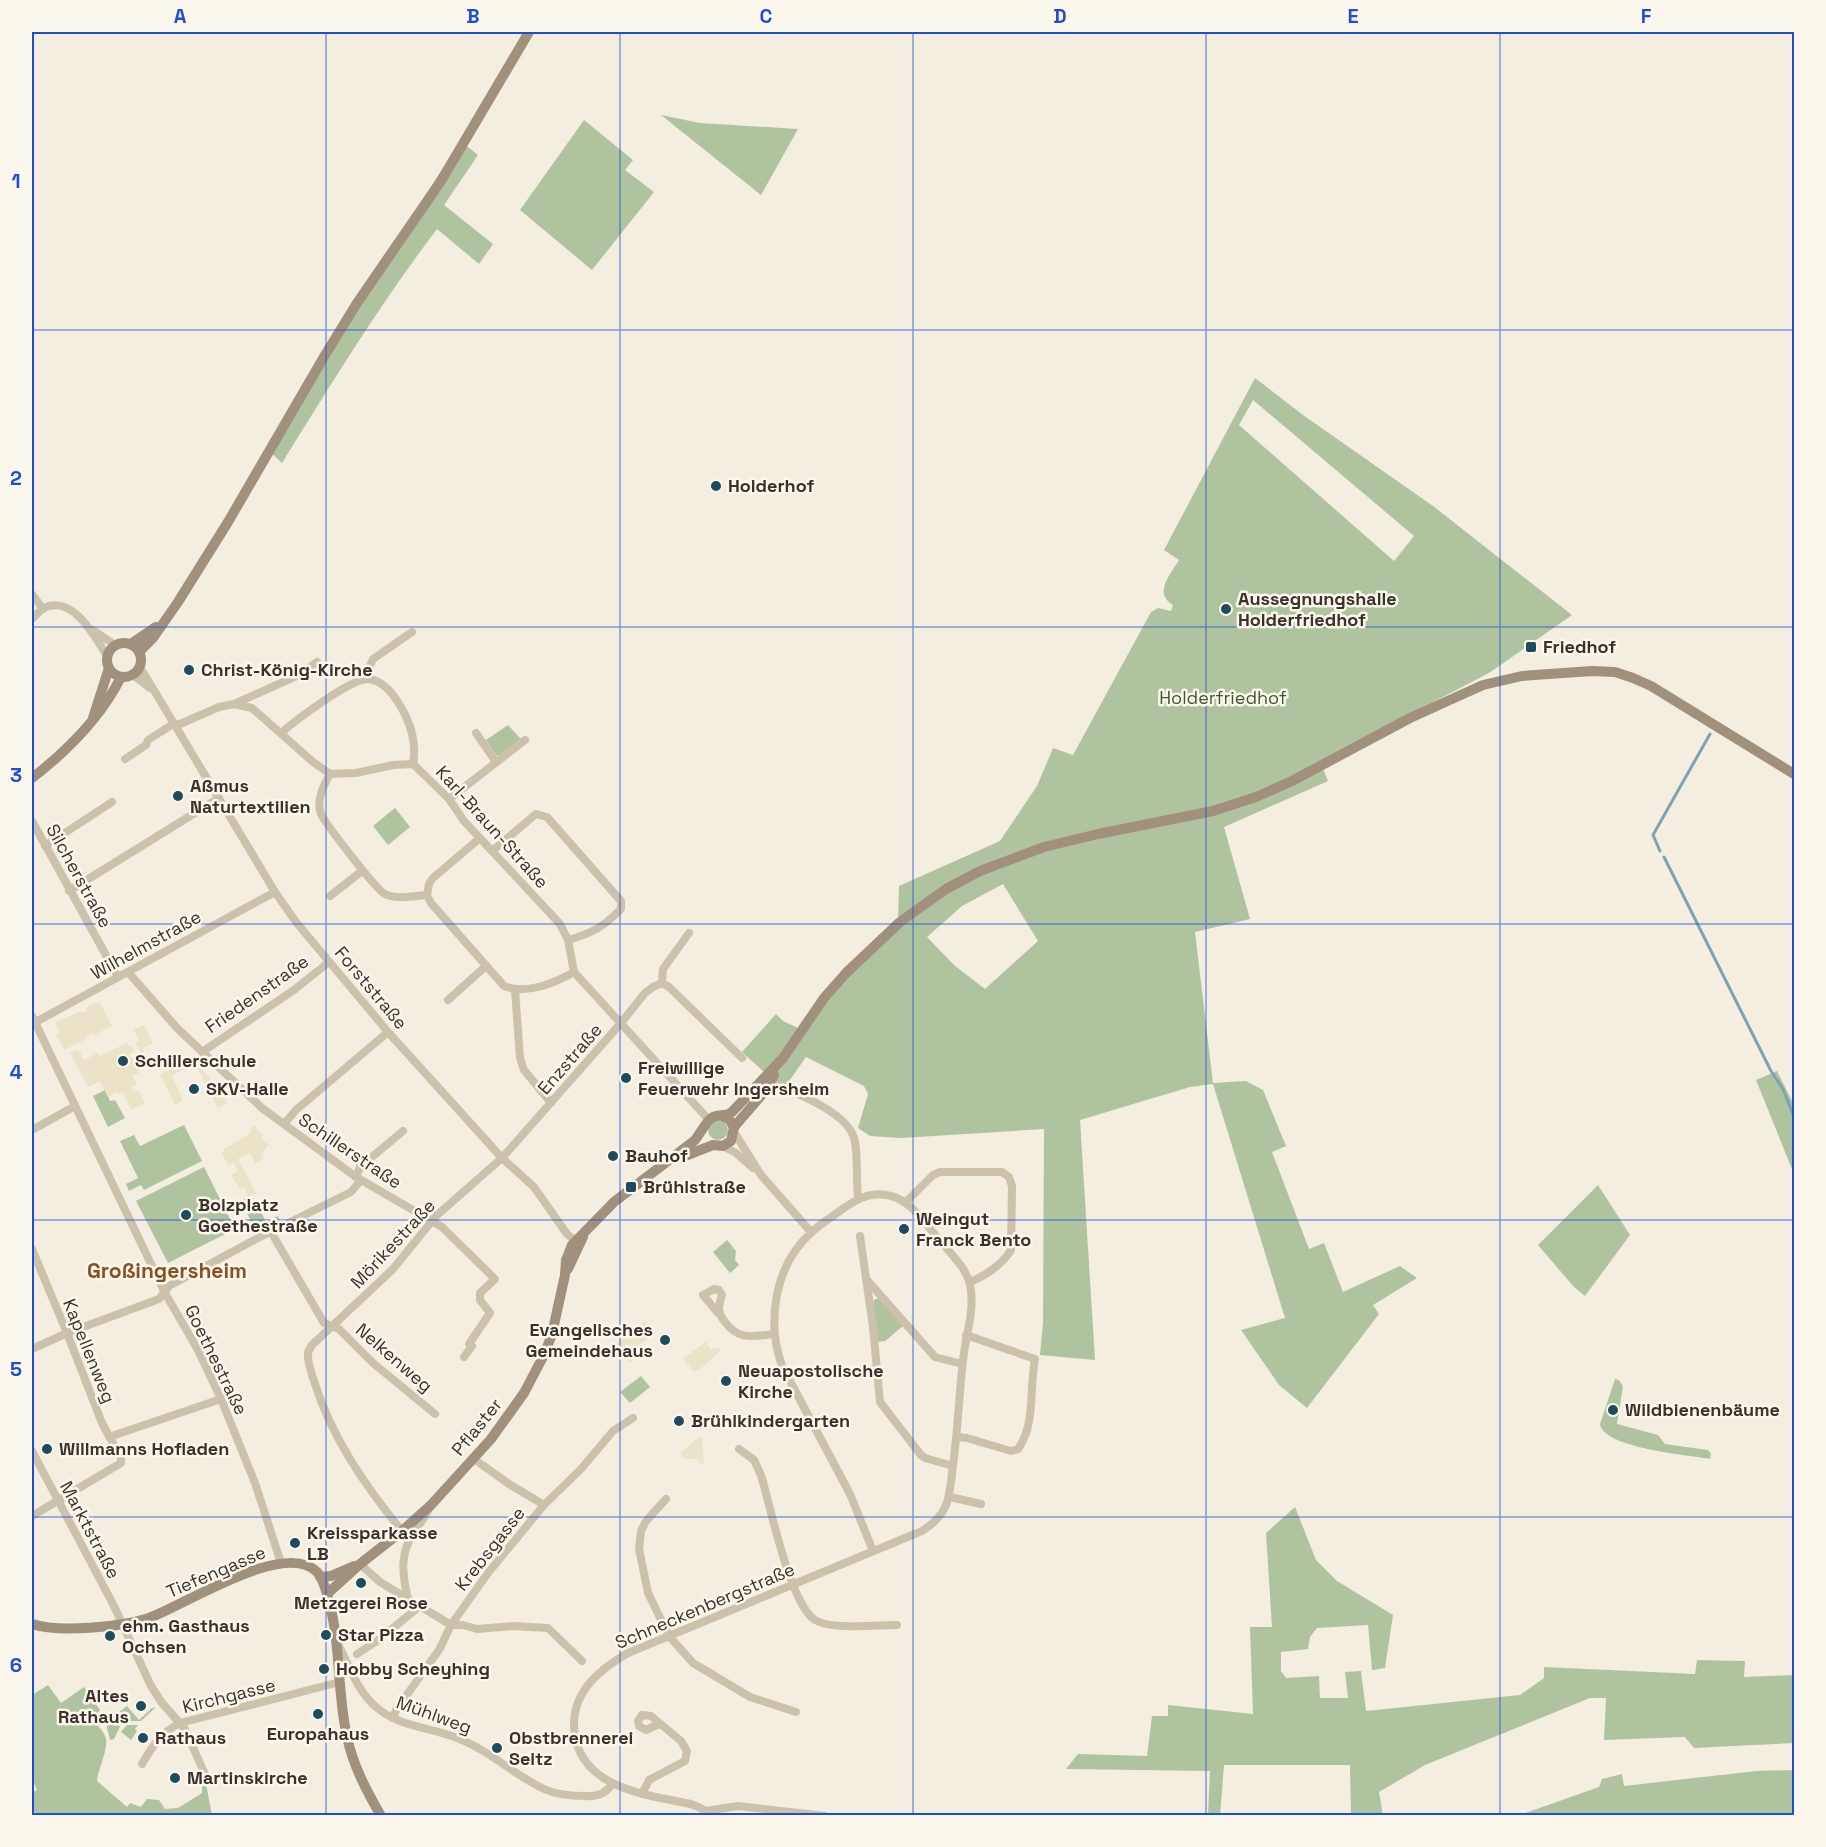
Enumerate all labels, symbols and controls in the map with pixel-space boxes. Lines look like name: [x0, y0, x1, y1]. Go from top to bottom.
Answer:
text: A: [174, 3, 187, 29]
text: B: [466, 3, 480, 29]
text: C: [760, 3, 773, 29]
text: D: [1053, 3, 1067, 29]
text: E: [1347, 3, 1359, 29]
text: F: [1641, 3, 1652, 29]
text: 1: [11, 168, 21, 194]
text: 2: [10, 465, 22, 491]
place label: Holderhof: [728, 474, 814, 497]
marker: Holderhof: [709, 479, 723, 493]
place label: Aussegnungshalle Holderfriedhof: [1238, 587, 1397, 631]
marker: Aussegnungshalle Holderfriedhof: [1219, 602, 1233, 616]
place label: Friedhof: [1543, 635, 1616, 658]
marker: Friedhof: [1524, 640, 1538, 654]
place label: Christ-König-Kirche: [201, 658, 373, 681]
marker: Christ-König-Kirche: [182, 663, 196, 677]
park label: Holderfriedhof: [1159, 686, 1287, 709]
street label: Karl-Braun-Straße: [431, 760, 554, 893]
text: 3: [10, 762, 22, 788]
place label: Aßmus Naturtextilien: [190, 774, 311, 818]
marker: Aßmus Naturtextilien: [171, 789, 185, 803]
street label: Silcherstraße: [41, 820, 117, 932]
street label: Wilhelmstraße: [87, 905, 205, 984]
street label: Forststraße: [330, 941, 413, 1034]
street label: Friedenstraße: [200, 949, 313, 1038]
street label: Enzstraße: [532, 1018, 607, 1099]
place label: Schillerschule: [135, 1049, 256, 1072]
marker: Schillerschule: [116, 1054, 130, 1068]
place label: Freiwillige Feuerwehr Ingersheim: [638, 1056, 829, 1100]
text: 4: [10, 1059, 23, 1085]
marker: Freiwillige Feuerwehr Ingersheim: [619, 1071, 633, 1085]
place label: SKV-Halle: [206, 1077, 289, 1100]
marker: SKV-Halle: [187, 1082, 201, 1096]
street label: Schillerstraße: [294, 1108, 406, 1194]
place label: Bauhof: [625, 1144, 688, 1167]
marker: Bauhof: [606, 1149, 620, 1163]
place label: Brühlstraße: [643, 1175, 746, 1198]
marker: Brühlstraße: [624, 1180, 638, 1194]
place label: Bolzplatz Goethestraße: [198, 1193, 318, 1237]
street label: Mörikestraße: [345, 1194, 440, 1293]
place label: Weingut Franck Bento: [916, 1207, 1031, 1251]
marker: Bolzplatz Goethestraße: [179, 1208, 193, 1222]
marker: Weingut Franck Bento: [897, 1222, 911, 1236]
district label: Großingersheim: [87, 1257, 247, 1284]
street label: Kapellenweg: [58, 1295, 121, 1406]
street label: Goethestraße: [180, 1301, 253, 1419]
street label: Nelkenweg: [351, 1318, 437, 1397]
place label: Evangelisches Gemeindehaus: [525, 1318, 653, 1362]
marker: Evangelisches Gemeindehaus: [658, 1333, 672, 1347]
text: 5: [10, 1356, 22, 1382]
place label: Neuapostolische Kirche: [738, 1359, 884, 1403]
marker: Neuapostolische Kirche: [719, 1374, 733, 1388]
street label: Pflaster: [446, 1393, 507, 1460]
place label: Wildbienenbäume: [1625, 1398, 1780, 1421]
marker: Wildbienenbäume: [1606, 1403, 1620, 1417]
place label: Brühlkindergarten: [691, 1409, 850, 1432]
marker: Brühlkindergarten: [672, 1414, 686, 1428]
place label: Willmanns Hofladen: [59, 1437, 229, 1460]
marker: Willmanns Hofladen: [40, 1442, 54, 1456]
street label: Marktstraße: [55, 1477, 126, 1582]
street label: Krebsgasse: [450, 1502, 530, 1595]
place label: Kreissparkasse LB: [307, 1521, 438, 1565]
marker: Kreissparkasse LB: [288, 1536, 302, 1550]
street label: Tiefengasse: [163, 1540, 269, 1603]
street label: Schneckenbergstraße: [612, 1557, 798, 1654]
marker: Metzgerei Rose: [354, 1576, 368, 1590]
place label: Metzgerei Rose: [294, 1591, 428, 1614]
place label: ehm. Gasthaus Ochsen: [122, 1614, 250, 1658]
place label: Star Pizza: [338, 1623, 425, 1646]
marker: Star Pizza: [319, 1628, 333, 1642]
marker: ehm. Gasthaus Ochsen: [103, 1629, 117, 1643]
text: 6: [10, 1652, 22, 1678]
place label: Hobby Scheyhing: [336, 1657, 490, 1680]
marker: Hobby Scheyhing: [317, 1662, 331, 1676]
street label: Kirchgasse: [180, 1673, 278, 1718]
place label: Altes Rathaus: [58, 1684, 129, 1728]
street label: Mühlweg: [393, 1690, 475, 1739]
marker: Altes Rathaus: [134, 1699, 148, 1713]
marker: Europahaus: [311, 1707, 325, 1721]
place label: Europahaus: [267, 1722, 369, 1745]
place label: Rathaus: [155, 1726, 226, 1749]
place label: Obstbrennerei Seitz: [509, 1726, 633, 1770]
marker: Rathaus: [136, 1731, 150, 1745]
marker: Obstbrennerei Seitz: [490, 1741, 504, 1755]
place label: Martinskirche: [187, 1766, 308, 1789]
marker: Martinskirche: [168, 1771, 182, 1785]

